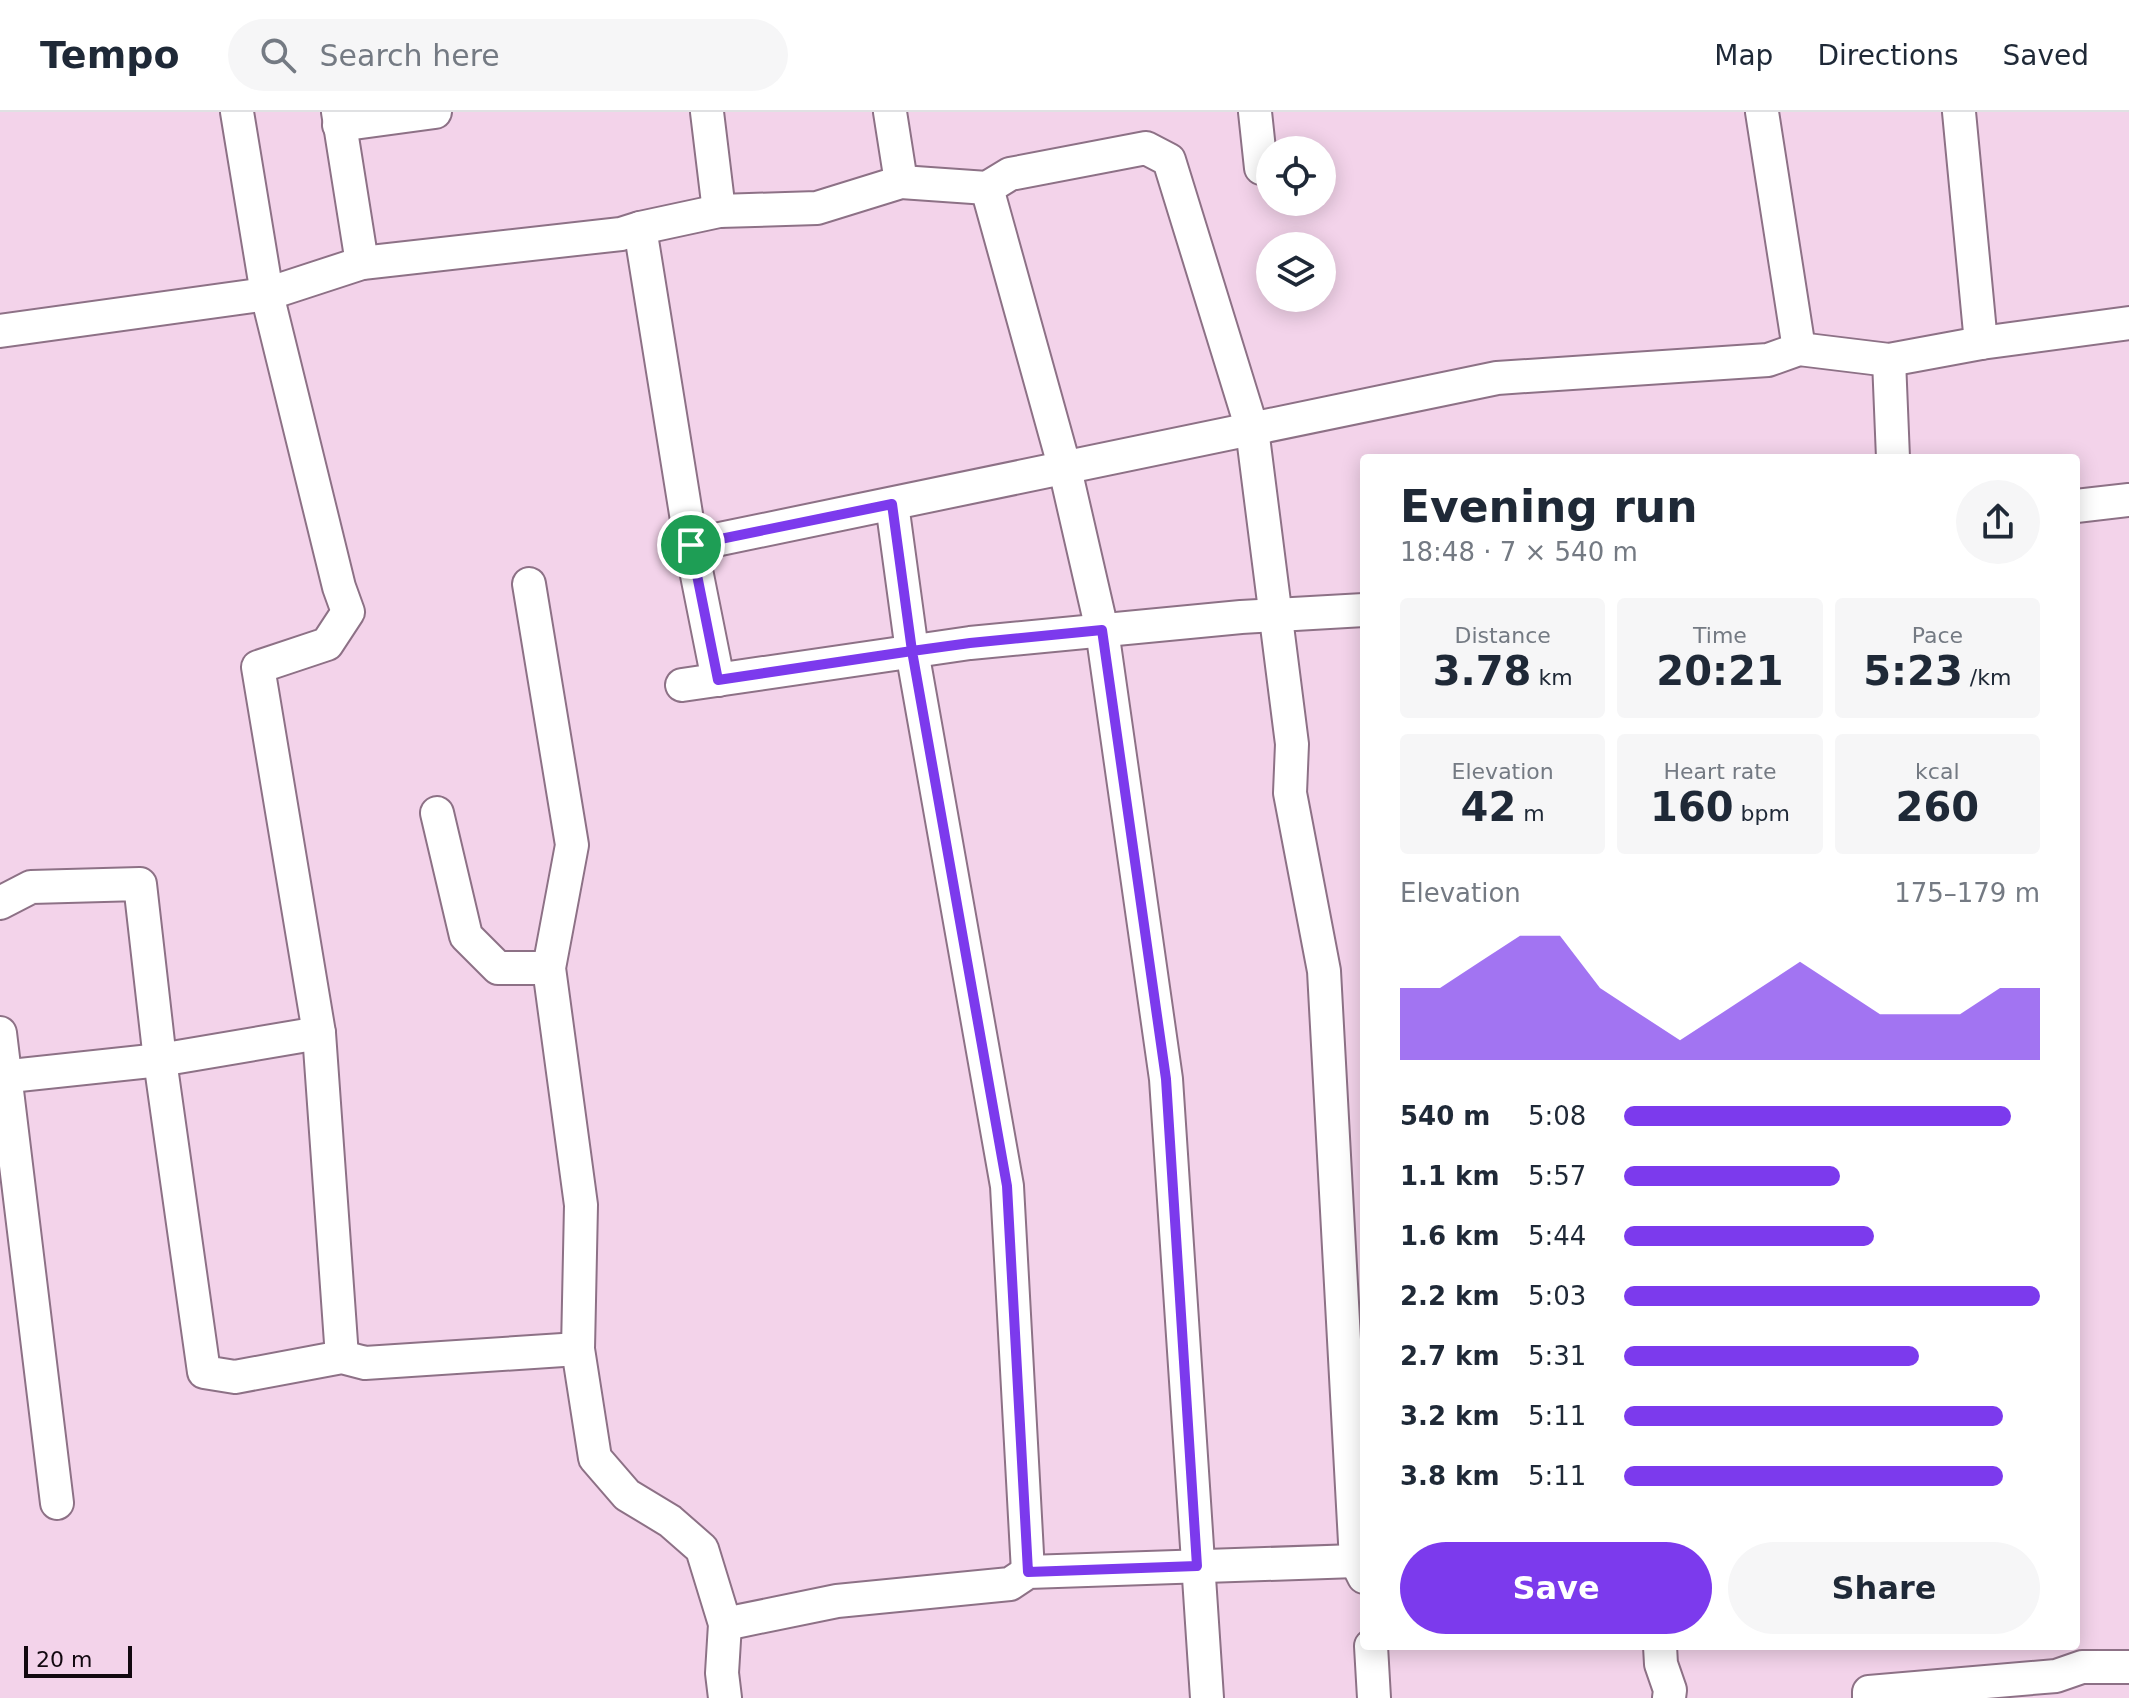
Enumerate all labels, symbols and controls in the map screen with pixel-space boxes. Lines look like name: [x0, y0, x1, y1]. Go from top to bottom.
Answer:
search box: [228, 19, 788, 91]
text: Tempo: [40, 33, 180, 77]
icon: search: [256, 33, 300, 77]
text: Search here: [320, 38, 500, 73]
text: Map: [1714, 39, 1773, 72]
text: Directions: [1817, 39, 1958, 72]
text: Saved: [2002, 39, 2089, 72]
map controls: [1256, 136, 1336, 312]
button: locate: [1256, 136, 1336, 216]
button: layers: [1256, 232, 1336, 312]
button: share: [1956, 480, 2040, 564]
text: Evening run: [1400, 481, 1697, 532]
pin: [657, 511, 725, 579]
icon: arrive: [669, 523, 713, 567]
text: 18:48 · 7 × 540 m: [1400, 537, 1638, 567]
text: Distance: [1455, 623, 1551, 648]
text: Time: [1693, 623, 1747, 648]
text: Pace: [1912, 623, 1963, 648]
text: 3.78: [1433, 648, 1531, 694]
text: 20:21: [1656, 648, 1784, 694]
text: 5:23: [1863, 648, 1963, 694]
text: km: [1531, 665, 1573, 690]
text: /km: [1963, 665, 2011, 690]
text: Elevation: [1452, 759, 1554, 784]
text: Heart rate: [1664, 759, 1776, 784]
text: kcal: [1915, 759, 1960, 784]
text: 42: [1461, 784, 1516, 830]
text: 160: [1650, 784, 1734, 830]
text: 260: [1896, 784, 1979, 830]
text: m: [1516, 801, 1545, 826]
text: bpm: [1734, 801, 1790, 826]
text: Elevation: [1400, 878, 1521, 908]
text: 175–179 m: [1894, 878, 2040, 908]
text: 540 m: [1400, 1101, 1490, 1131]
text: 5:08: [1528, 1101, 1586, 1131]
text: 1.1 km: [1400, 1161, 1500, 1191]
text: 5:57: [1528, 1161, 1586, 1191]
text: 1.6 km: [1400, 1221, 1500, 1251]
text: 5:44: [1528, 1221, 1586, 1251]
text: 2.2 km: [1400, 1281, 1500, 1311]
text: 5:03: [1528, 1281, 1586, 1311]
text: 2.7 km: [1400, 1341, 1500, 1371]
text: 5:31: [1528, 1341, 1586, 1371]
text: 3.2 km: [1400, 1401, 1500, 1431]
text: 5:11: [1528, 1401, 1586, 1431]
text: 3.8 km: [1400, 1461, 1500, 1491]
text: 5:11: [1528, 1461, 1586, 1491]
button: Save: [1400, 1542, 1712, 1634]
button: Share: [1728, 1542, 2040, 1634]
scale bar: [24, 1642, 132, 1678]
text: 20 m: [36, 1647, 92, 1672]

